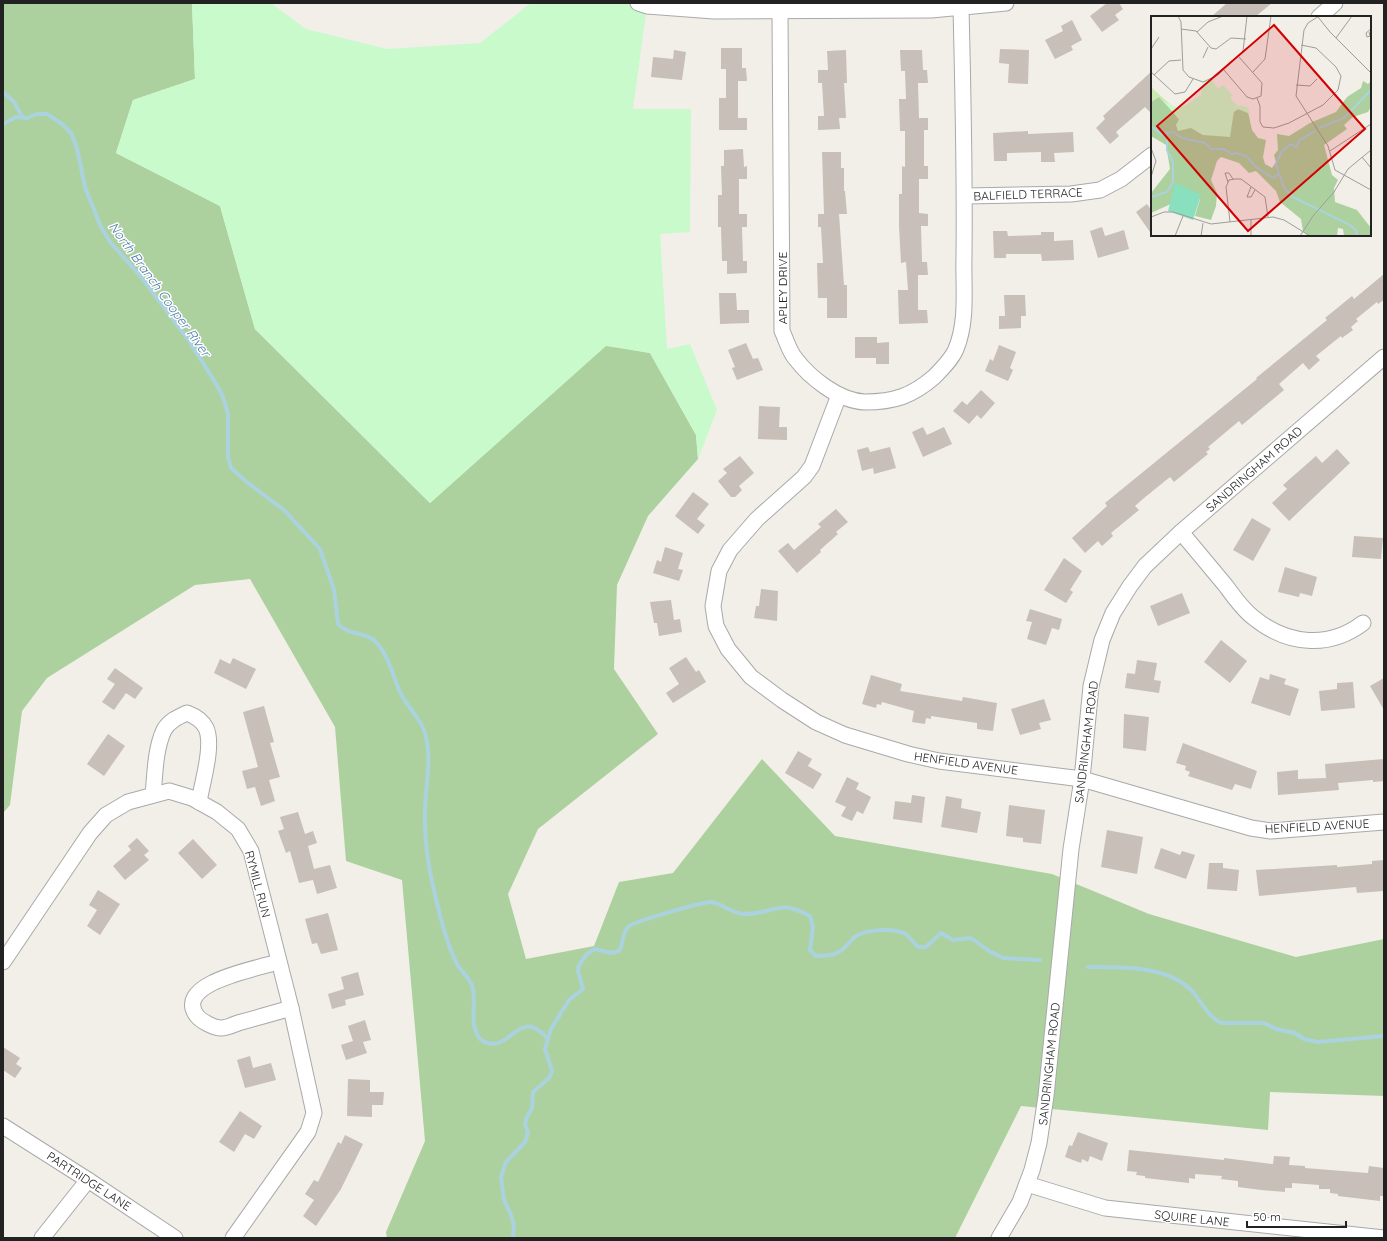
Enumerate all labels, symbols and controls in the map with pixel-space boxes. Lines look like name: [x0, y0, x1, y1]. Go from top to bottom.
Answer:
inset map: [1151, 16, 1371, 236]
street label: BALFIELD TERRACE: [973, 185, 1083, 203]
water label: North Branch Cooper River: [106, 219, 215, 361]
street label: APLEY DRIVE: [775, 252, 790, 324]
street label: SANDRINGHAM ROAD: [1203, 423, 1306, 515]
street label: SANDRINGHAM ROAD: [1071, 680, 1101, 804]
street label: HENFIELD AVENUE: [913, 748, 1019, 778]
street label: HENFIELD AVENUE: [1264, 816, 1370, 836]
street label: RYMILL RUN: [242, 849, 274, 919]
street label: SANDRINGHAM ROAD: [1035, 1002, 1063, 1126]
street label: PARTRIDGE LANE: [44, 1148, 134, 1214]
scale bar: [1247, 1203, 1346, 1229]
street label: SQUIRE LANE: [1154, 1207, 1230, 1229]
text: 50 m: [1253, 1209, 1281, 1224]

